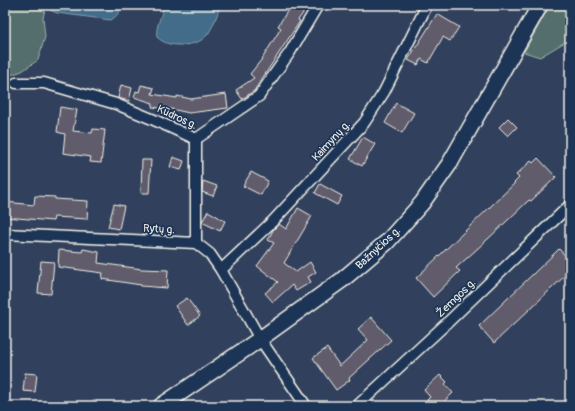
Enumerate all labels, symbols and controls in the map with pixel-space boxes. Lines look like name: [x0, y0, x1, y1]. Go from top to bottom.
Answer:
street label: Kūdros g.: [155, 102, 199, 132]
street label: Kaimynų g.: [309, 118, 353, 164]
street label: Rytų g.: [143, 222, 175, 236]
street label: Bažnyčios g.: [353, 224, 403, 272]
street label: Žemgos g.: [434, 276, 478, 320]

